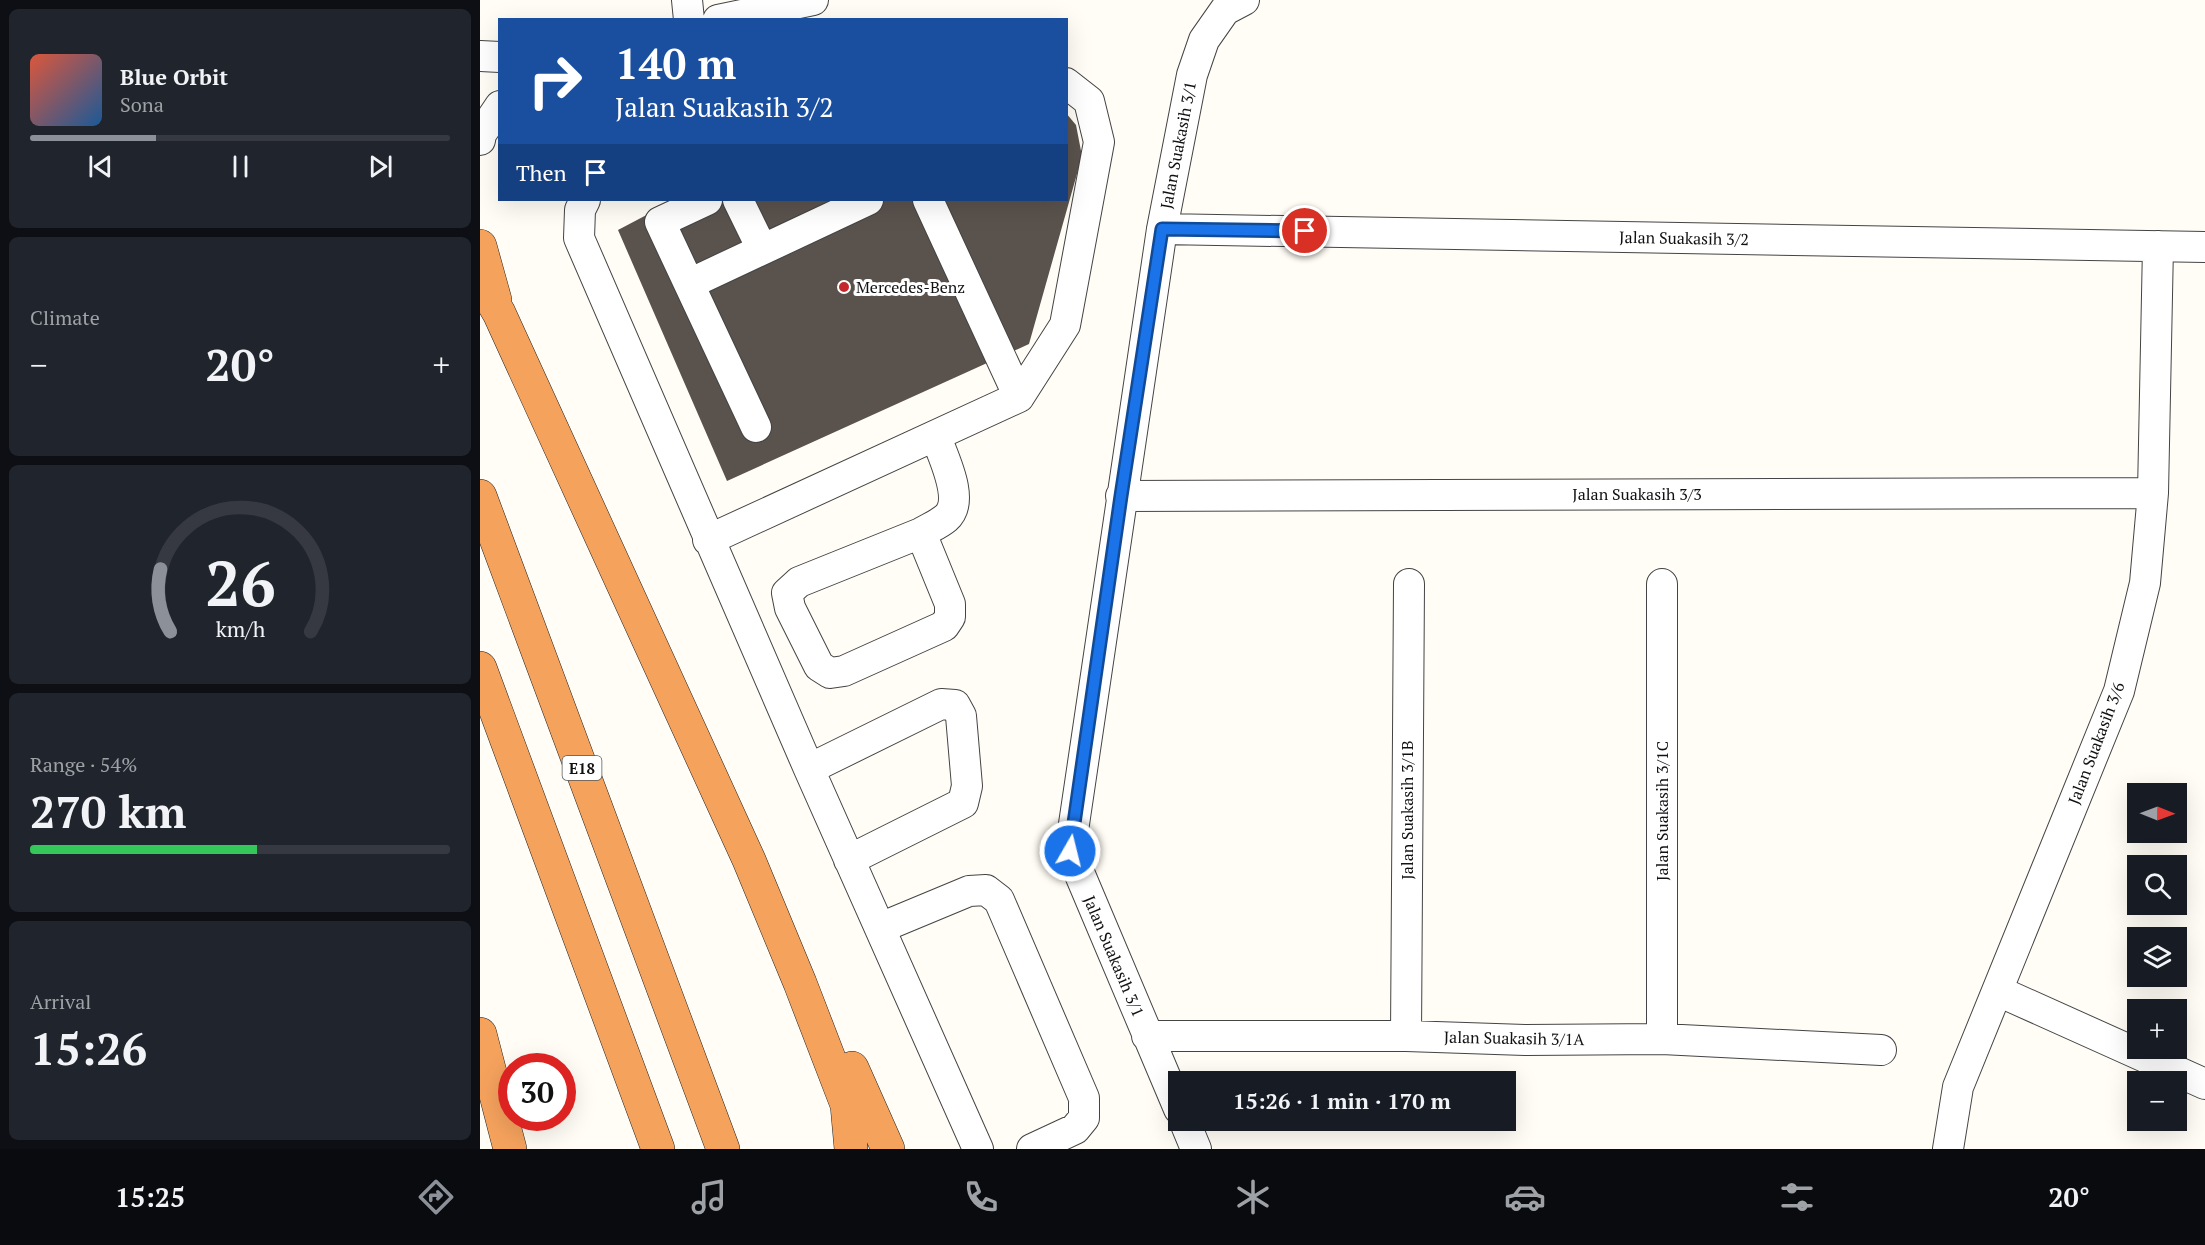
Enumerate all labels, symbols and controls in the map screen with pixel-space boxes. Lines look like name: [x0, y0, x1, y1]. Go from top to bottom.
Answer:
text: 140 m: [615, 35, 736, 91]
icon: right: [516, 42, 594, 120]
text: Blue Orbit: [120, 62, 228, 91]
street label: Jalan Suakasih 3/1: [1155, 79, 1201, 211]
text: Jalan Suakasih 3/2: [615, 89, 834, 125]
text: Sona: [120, 91, 164, 118]
icon: previous: [84, 150, 117, 183]
icon: pause: [224, 150, 257, 183]
icon: next: [364, 150, 397, 183]
icon: arrive: [579, 156, 612, 189]
text: Then: [516, 158, 567, 187]
pin: [1279, 205, 1330, 256]
icon: arrive: [1288, 214, 1321, 247]
street label: Jalan Suakasih 3/2: [1619, 226, 1749, 250]
place label: Mercedes-Benz: [856, 276, 965, 298]
marker: Mercedes-Benz: [837, 280, 851, 294]
text: Climate: [30, 304, 100, 331]
text: 20°: [205, 334, 275, 394]
text: −: [30, 343, 48, 386]
text: +: [432, 343, 450, 386]
street label: Jalan Suakasih 3/3: [1572, 483, 1702, 505]
text: 26: [205, 541, 275, 624]
text: km/h: [215, 615, 265, 643]
street label: Jalan Suakasih 3/6: [2063, 678, 2130, 807]
street label: Jalan Suakasih 3/1B: [1396, 740, 1418, 880]
street label: Jalan Suakasih 3/1C: [1651, 741, 1673, 881]
text: Range · 54%: [30, 751, 137, 778]
road number: E18: [562, 756, 602, 780]
text: 270 km: [30, 781, 186, 841]
north arrow: [2127, 783, 2187, 843]
map controls: [2127, 783, 2187, 1131]
position arrow: [1038, 819, 1102, 883]
button: search: [2127, 855, 2187, 915]
street label: Jalan Suakasih 3/1: [1079, 892, 1149, 1020]
button: layers: [2127, 927, 2187, 987]
text: Arrival: [30, 988, 91, 1015]
button: +: [2127, 999, 2187, 1059]
text: 15:26: [30, 1018, 147, 1078]
street label: Jalan Suakasih 3/1A: [1444, 1026, 1585, 1050]
speed limit sign: 30: [498, 1053, 576, 1131]
button: −: [2127, 1071, 2187, 1131]
text: 15:26 · 1 min · 170 m: [1233, 1086, 1451, 1115]
icon: directions: [415, 1176, 457, 1218]
icon: music: [688, 1176, 730, 1218]
icon: phone: [960, 1176, 1002, 1218]
icon: climate: [1232, 1176, 1274, 1218]
icon: car: [1504, 1176, 1546, 1218]
icon: filters: [1776, 1176, 1818, 1218]
text: 15:25: [115, 1179, 185, 1215]
text: 20°: [2048, 1179, 2090, 1215]

